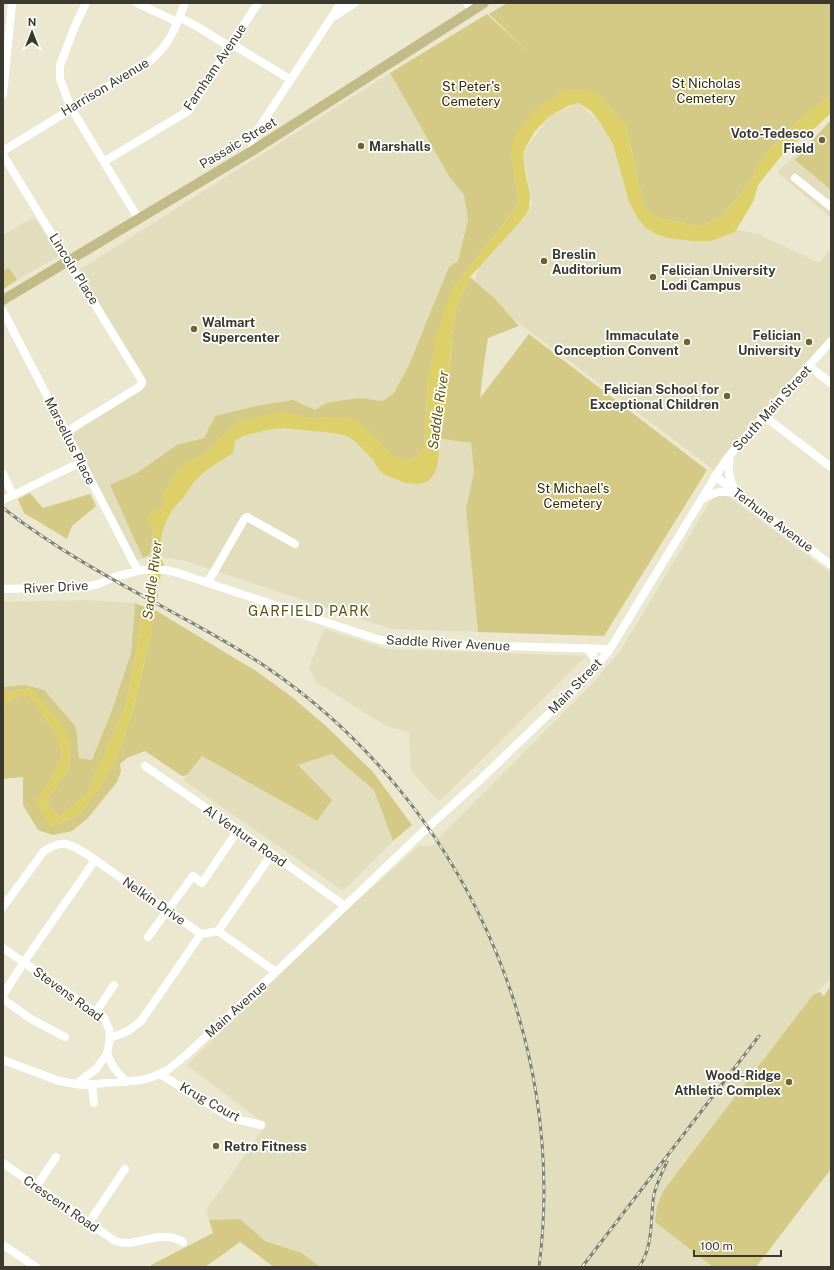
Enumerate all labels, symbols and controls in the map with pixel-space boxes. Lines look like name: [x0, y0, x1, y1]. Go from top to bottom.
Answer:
north arrow: [12, 12, 52, 52]
text: N: [28, 16, 36, 28]
street label: Farnham Avenue: [181, 21, 249, 113]
street label: Harrison Avenue: [58, 55, 152, 119]
park label: St Nicholas Cemetery: [671, 76, 741, 106]
park label: St Peter's Cemetery: [441, 79, 501, 109]
street label: Passaic Street: [197, 114, 279, 172]
place label: Voto-Tedesco Field: [731, 126, 814, 156]
marker: Voto-Tedesco Field: [817, 135, 827, 145]
place label: Marshalls: [369, 139, 431, 154]
marker: Marshalls: [356, 141, 366, 151]
street label: Lincoln Place: [46, 231, 102, 307]
place label: Breslin Auditorium: [552, 247, 621, 277]
marker: Breslin Auditorium: [539, 256, 549, 266]
place label: Felician University Lodi Campus: [661, 263, 776, 293]
marker: Felician University Lodi Campus: [648, 272, 658, 282]
place label: Walmart Supercenter: [202, 315, 280, 345]
marker: Walmart Supercenter: [189, 324, 199, 334]
place label: Immaculate Conception Convent: [554, 328, 679, 358]
place label: Felician University: [738, 328, 802, 358]
marker: Immaculate Conception Convent: [682, 337, 692, 347]
marker: Felician University: [804, 337, 814, 347]
street label: South Main Street: [730, 362, 814, 454]
water label: Saddle River: [425, 369, 452, 451]
place label: Felician School for Exceptional Children: [590, 382, 720, 412]
marker: Felician School for Exceptional Children: [722, 391, 732, 401]
street label: Marsellus Place: [42, 395, 98, 487]
park label: St Michael's Cemetery: [537, 481, 609, 511]
street label: Terhune Avenue: [730, 485, 816, 555]
water label: Saddle River: [139, 539, 165, 620]
street label: River Drive: [23, 578, 89, 596]
district label: GARFIELD PARK: [248, 603, 370, 619]
street label: Saddle River Avenue: [386, 632, 510, 654]
street label: Main Street: [545, 655, 605, 717]
street label: Al Ventura Road: [201, 802, 289, 870]
street label: Nelkin Drive: [120, 874, 188, 928]
street label: Stevens Road: [30, 964, 106, 1024]
street label: Main Avenue: [202, 978, 270, 1040]
place label: Wood-Ridge Athletic Complex: [674, 1068, 781, 1098]
marker: Wood-Ridge Athletic Complex: [784, 1077, 794, 1087]
street label: Krug Court: [177, 1079, 243, 1125]
place label: Retro Fitness: [224, 1139, 307, 1154]
marker: Retro Fitness: [211, 1141, 221, 1151]
street label: Crescent Road: [20, 1172, 102, 1236]
scale bar: [694, 1232, 781, 1258]
text: 100 m: [700, 1239, 733, 1253]

